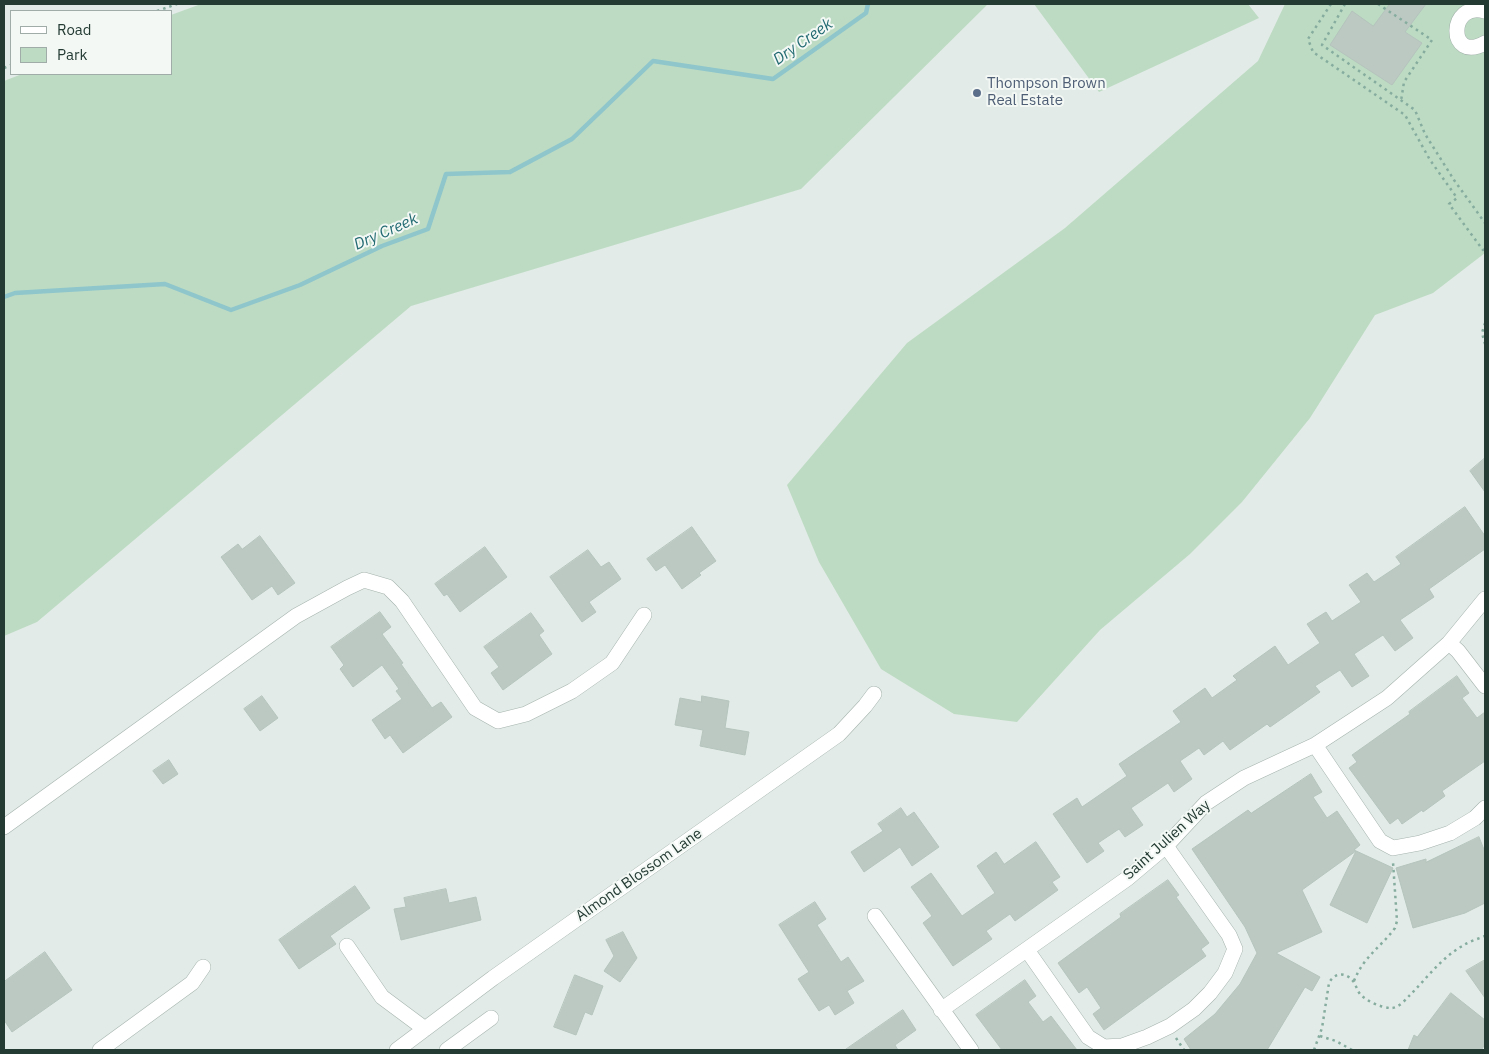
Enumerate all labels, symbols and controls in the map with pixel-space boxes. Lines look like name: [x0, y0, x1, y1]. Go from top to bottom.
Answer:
legend: [10, 10, 172, 75]
water label: Dry Creek: [770, 15, 836, 69]
text: Road: [57, 20, 92, 39]
text: Park: [57, 45, 87, 64]
place label: Thompson Brown Real Estate: [987, 75, 1106, 110]
marker: Thompson Brown Real Estate: [971, 87, 983, 99]
water label: Dry Creek: [351, 209, 421, 255]
street label: Saint Julien Way: [1120, 796, 1214, 884]
street label: Almond Blossom Lane: [572, 825, 706, 925]

